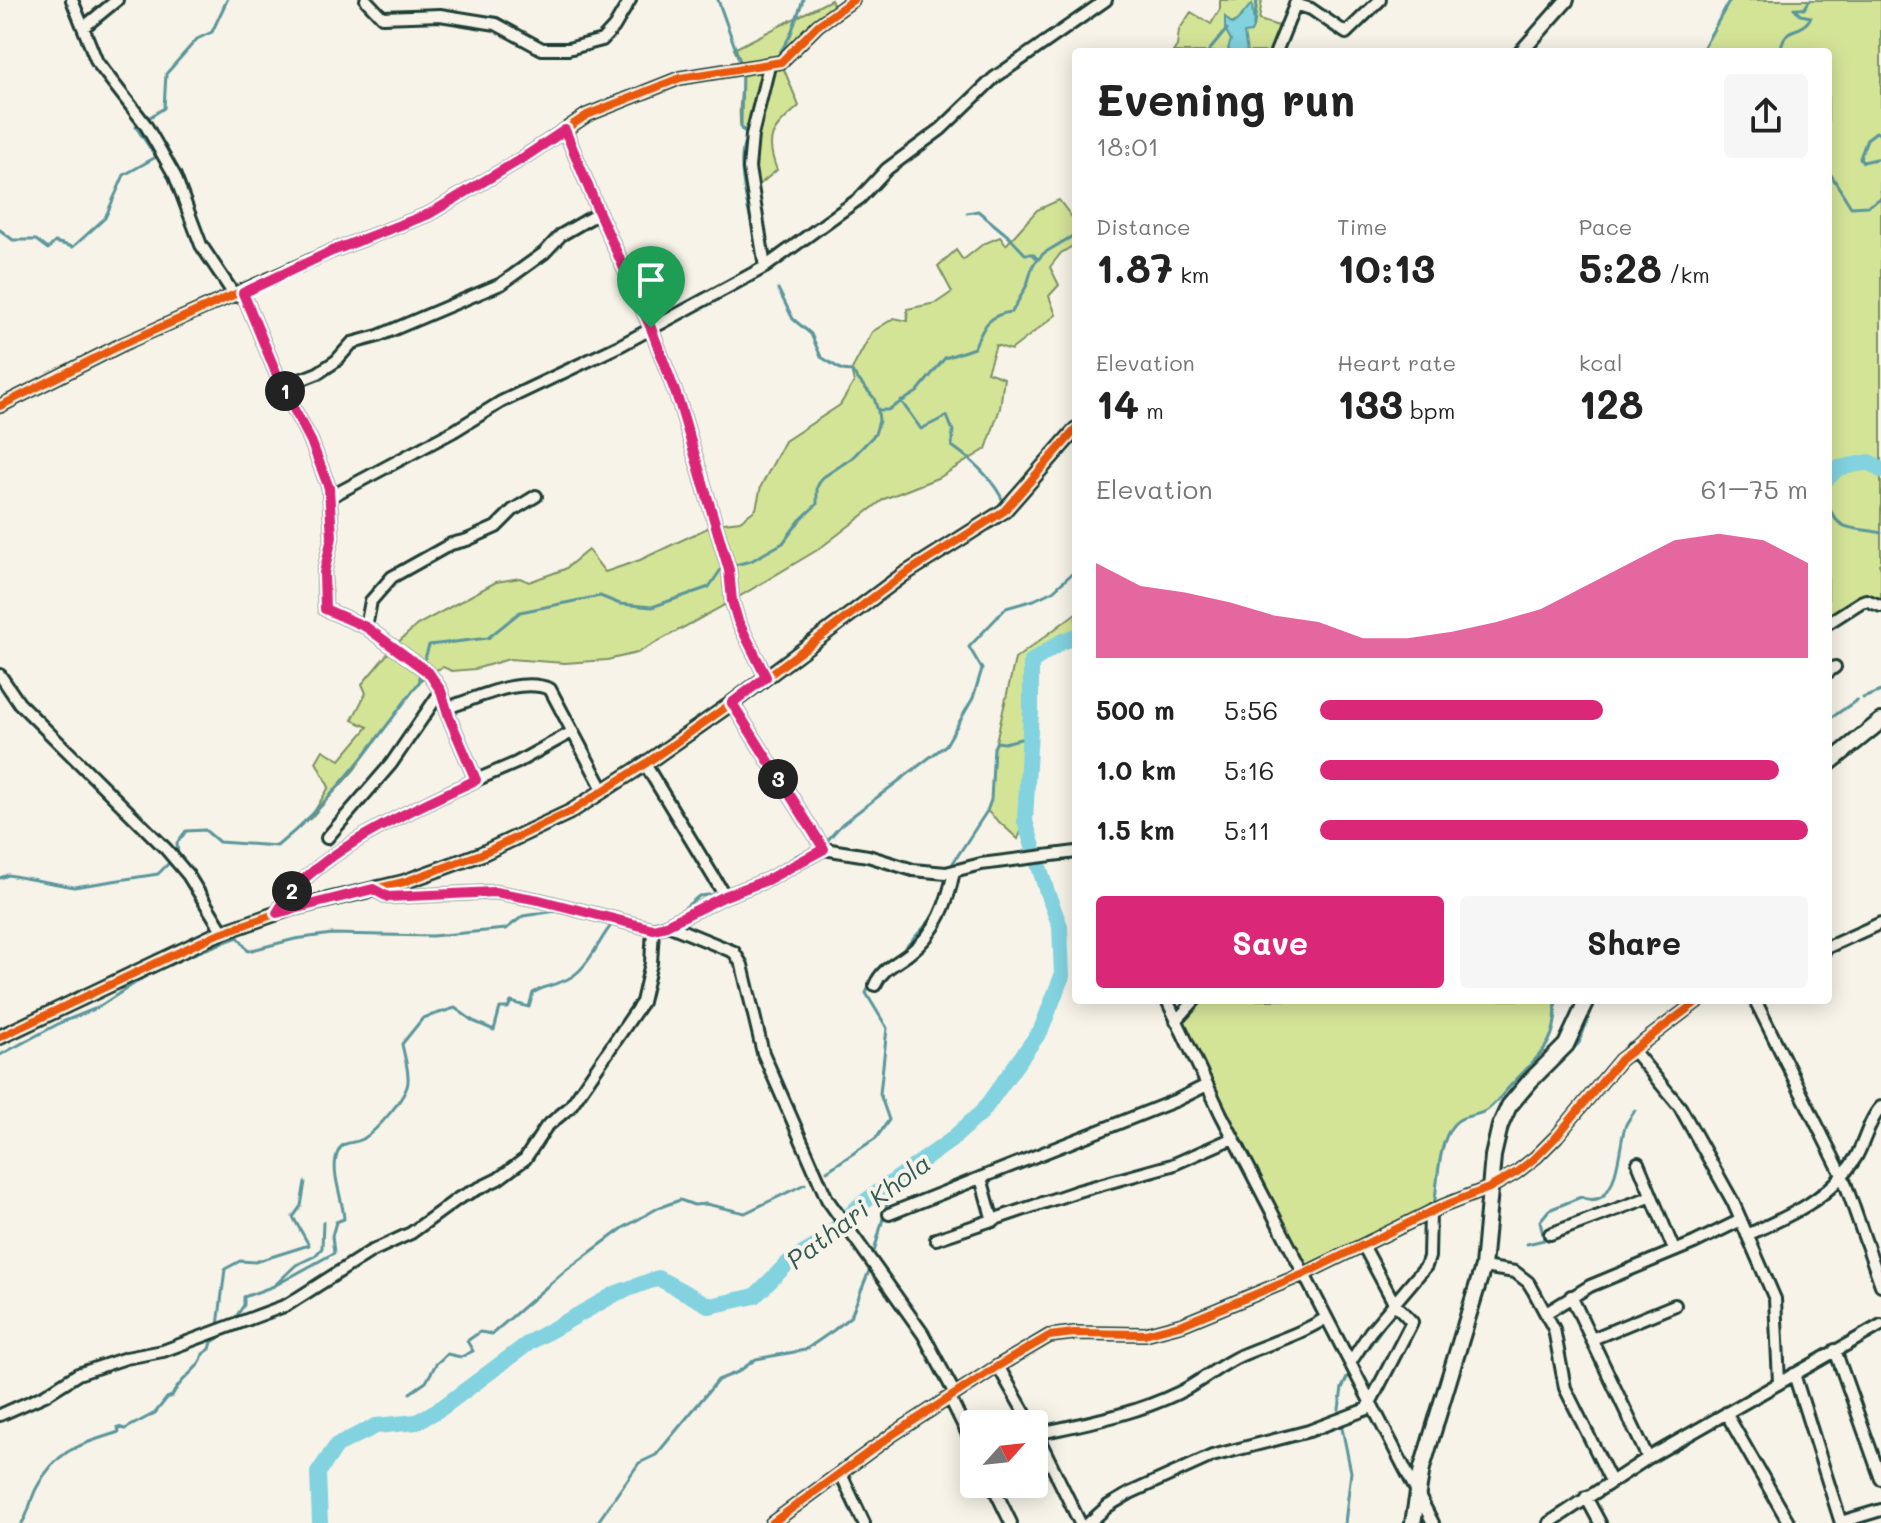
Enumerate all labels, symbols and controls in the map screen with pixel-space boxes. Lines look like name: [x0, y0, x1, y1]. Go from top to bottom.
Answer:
text: Evening run: [1096, 70, 1355, 127]
button: share: [1724, 74, 1808, 158]
text: 18:01: [1096, 129, 1159, 163]
text: Distance: [1096, 212, 1191, 241]
text: Time: [1337, 212, 1387, 241]
text: Pace: [1579, 212, 1632, 241]
text: 1.87: [1096, 241, 1173, 293]
text: 10:13: [1337, 241, 1435, 293]
text: 5:28: [1579, 241, 1662, 293]
pin: [617, 246, 685, 328]
icon: arrive: [629, 258, 673, 302]
text: km: [1173, 260, 1209, 289]
text: /km: [1662, 260, 1710, 289]
text: Elevation: [1096, 348, 1195, 377]
text: Heart rate: [1337, 348, 1456, 377]
text: kcal: [1579, 348, 1623, 377]
pin: 1: [265, 371, 305, 411]
text: 1: [280, 376, 290, 405]
text: 14: [1096, 377, 1139, 429]
text: 133: [1337, 377, 1403, 429]
text: 128: [1579, 377, 1644, 429]
text: m: [1139, 396, 1164, 425]
text: bpm: [1403, 396, 1455, 425]
text: Elevation: [1096, 472, 1213, 506]
text: 61–75 m: [1701, 472, 1808, 506]
text: 500 m: [1096, 693, 1175, 727]
text: 5:56: [1224, 693, 1278, 727]
text: 1.0 km: [1096, 753, 1176, 787]
text: 5:16: [1224, 753, 1275, 787]
pin: 3: [758, 759, 798, 799]
text: 3: [771, 764, 785, 793]
text: 1.5 km: [1096, 813, 1175, 847]
text: 5:11: [1224, 813, 1270, 847]
pin: 2: [272, 871, 312, 911]
text: 2: [286, 876, 298, 905]
button: Save: [1096, 896, 1444, 988]
button: Share: [1460, 896, 1808, 988]
water label: Pathari Khola: [779, 1146, 937, 1276]
north arrow: [960, 1410, 1048, 1498]
map controls: [960, 1410, 1048, 1498]

